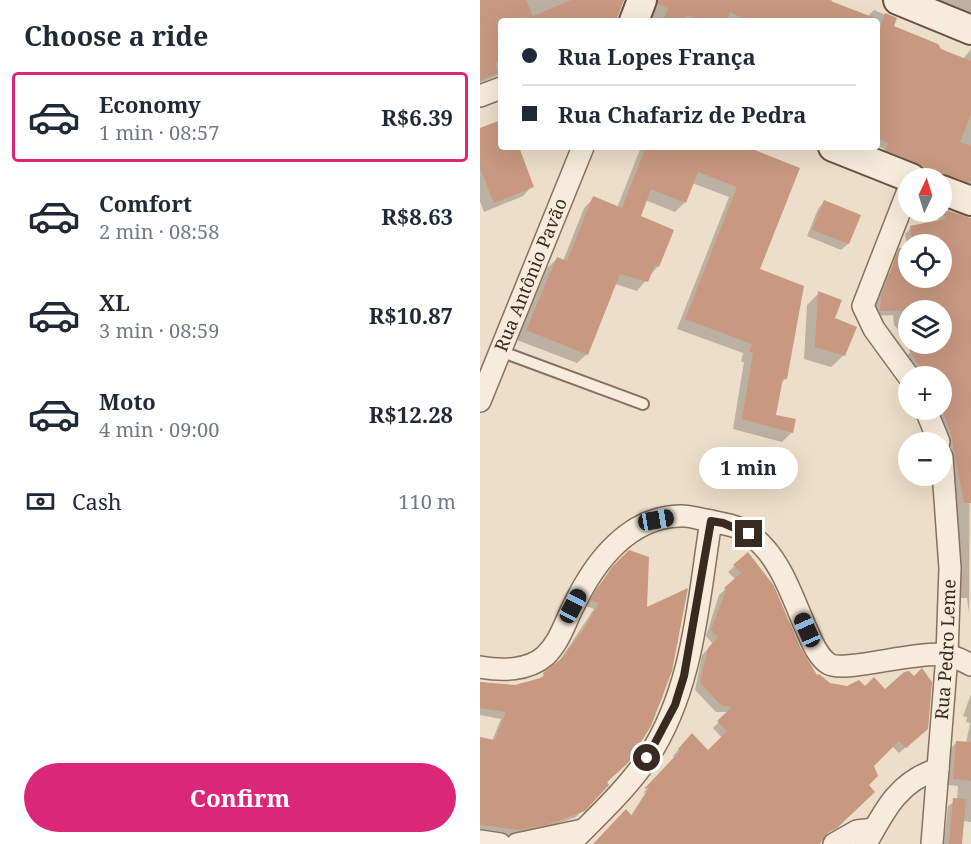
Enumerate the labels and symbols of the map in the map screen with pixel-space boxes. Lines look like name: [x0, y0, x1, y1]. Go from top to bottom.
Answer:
north arrow: [898, 168, 952, 222]
street label: Rua Antônio Pavão: [488, 194, 572, 355]
callout: 1 min: [700, 447, 798, 489]
car: [637, 508, 675, 532]
route end: [735, 520, 762, 547]
street label: Rua Pedro Leme: [929, 579, 961, 721]
car: [557, 586, 589, 626]
car: [791, 610, 823, 650]
route start: [633, 744, 660, 771]

